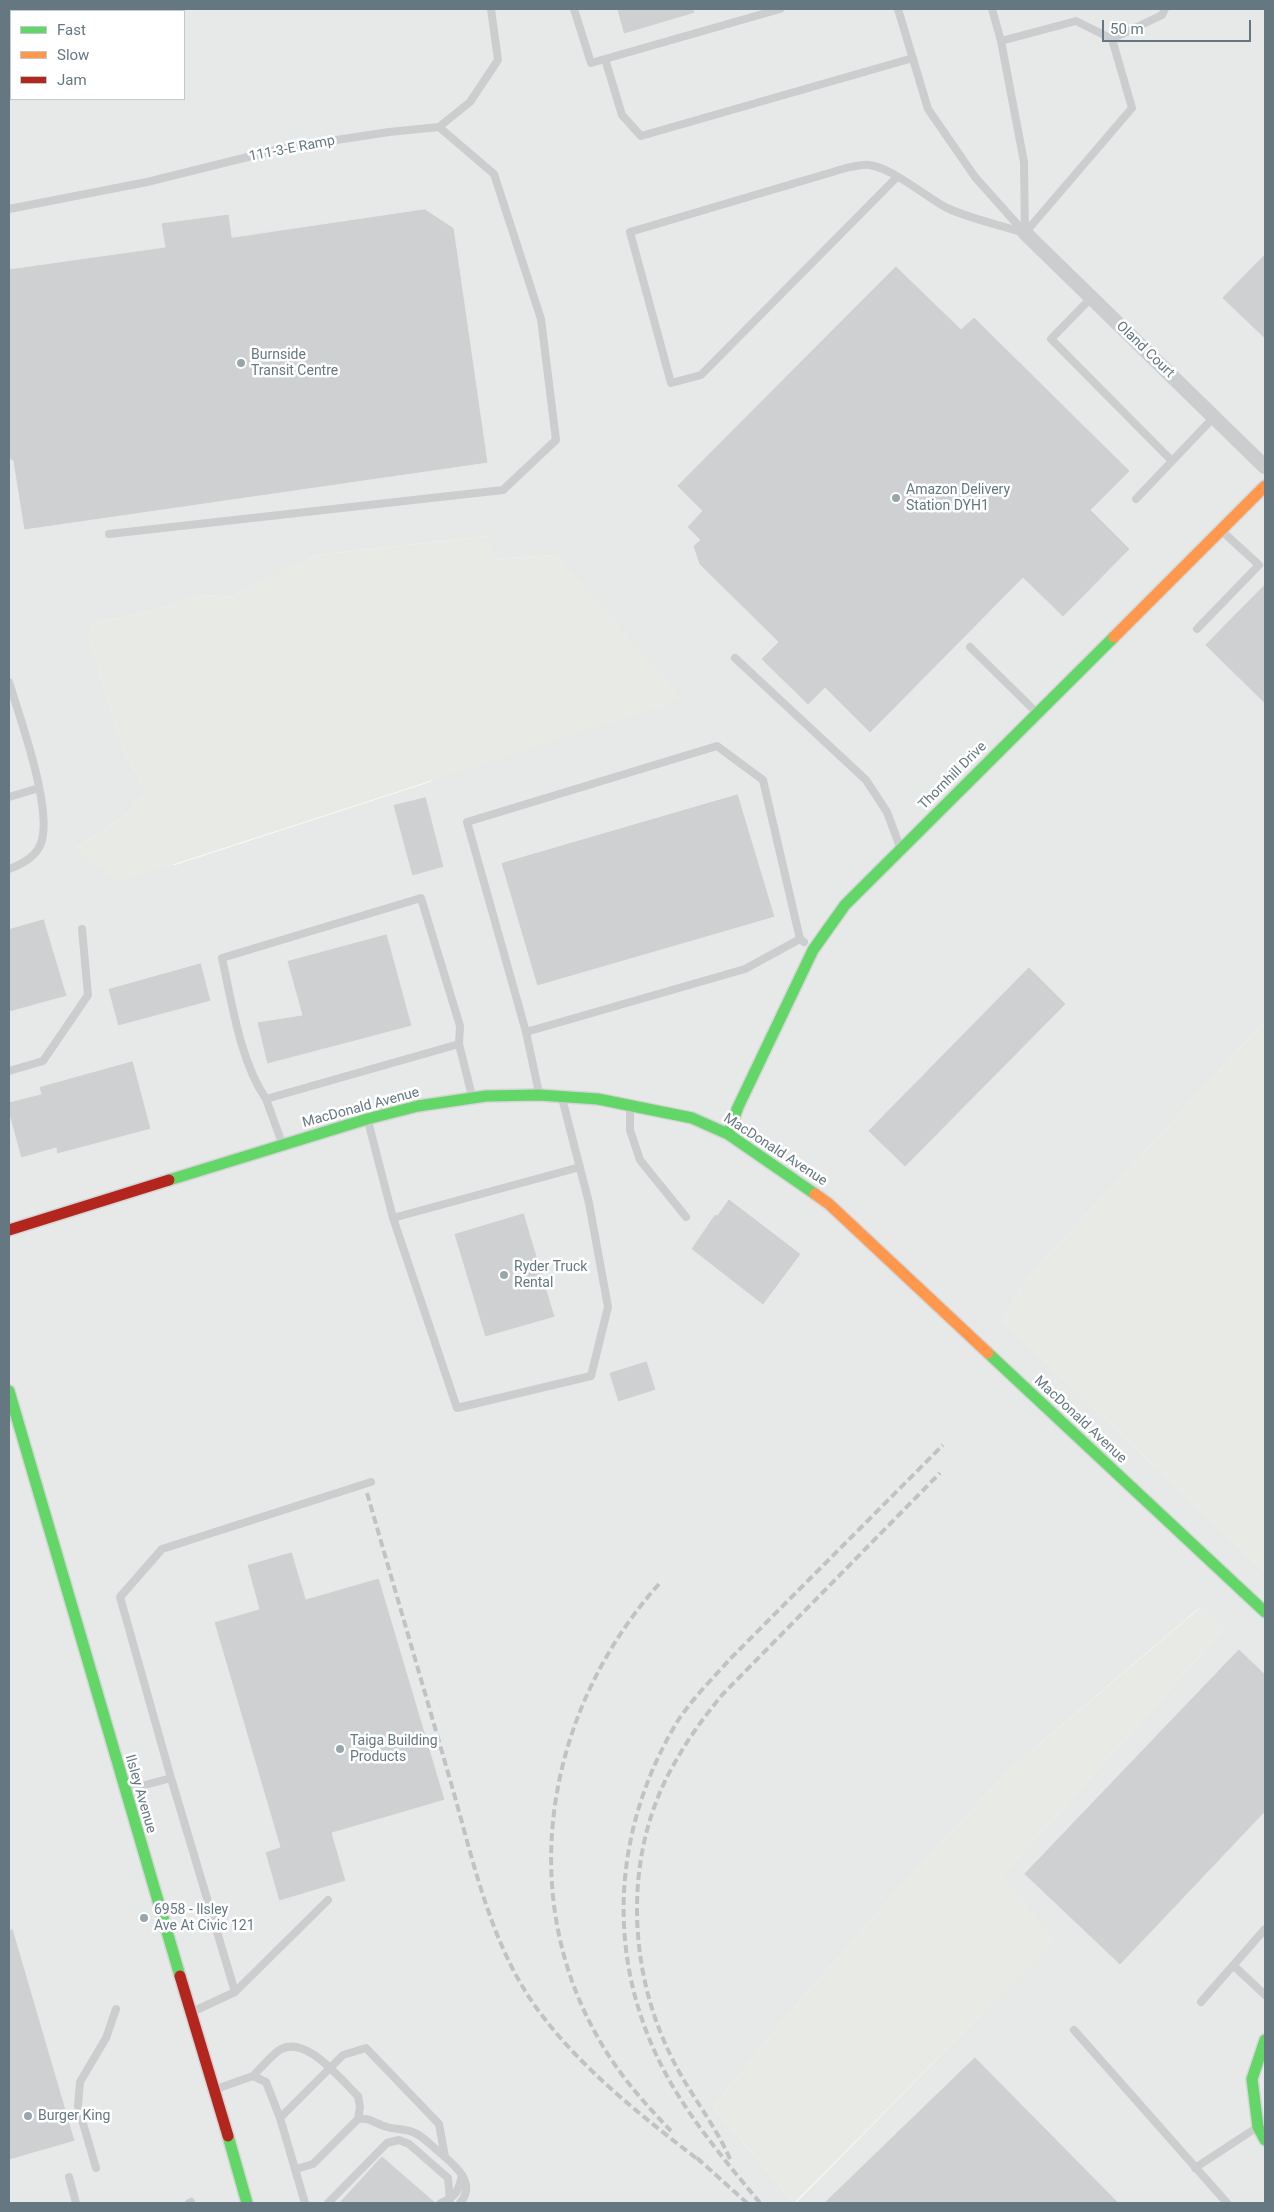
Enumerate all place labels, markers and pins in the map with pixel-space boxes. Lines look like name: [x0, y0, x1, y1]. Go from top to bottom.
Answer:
place label: Burnside Transit Centre: [251, 347, 338, 380]
marker: Burnside Transit Centre: [235, 357, 247, 369]
place label: Amazon Delivery Station DYH1: [906, 482, 1010, 514]
marker: Amazon Delivery Station DYH1: [890, 492, 902, 504]
place label: Ryder Truck Rental: [514, 1259, 587, 1292]
marker: Ryder Truck Rental: [498, 1269, 510, 1281]
place label: Taiga Building Products: [350, 1733, 438, 1765]
marker: Taiga Building Products: [334, 1743, 346, 1755]
place label: 6958 - Ilsley Ave At Civic 121: [154, 1902, 255, 1934]
marker: 6958 - Ilsley Ave At Civic 121: [138, 1912, 150, 1924]
place label: Burger King: [38, 2108, 110, 2124]
marker: Burger King: [22, 2110, 34, 2122]

